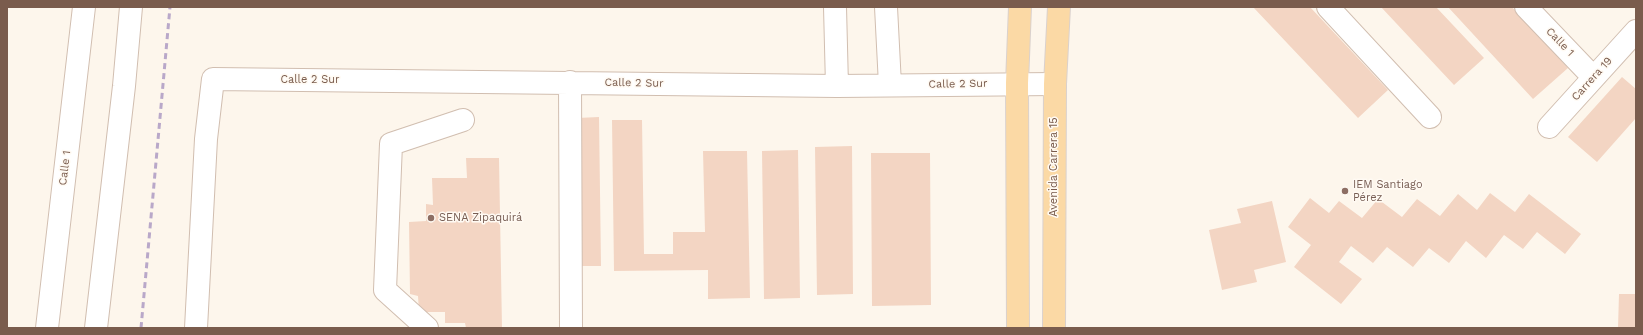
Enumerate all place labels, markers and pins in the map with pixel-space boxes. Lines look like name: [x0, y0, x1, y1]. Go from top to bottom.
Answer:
place label: IEM Santiago Pérez: [1353, 178, 1423, 204]
marker: IEM Santiago Pérez: [1340, 186, 1350, 196]
place label: SENA Zipaquirá: [439, 211, 522, 225]
marker: SENA Zipaquirá: [426, 213, 436, 223]

